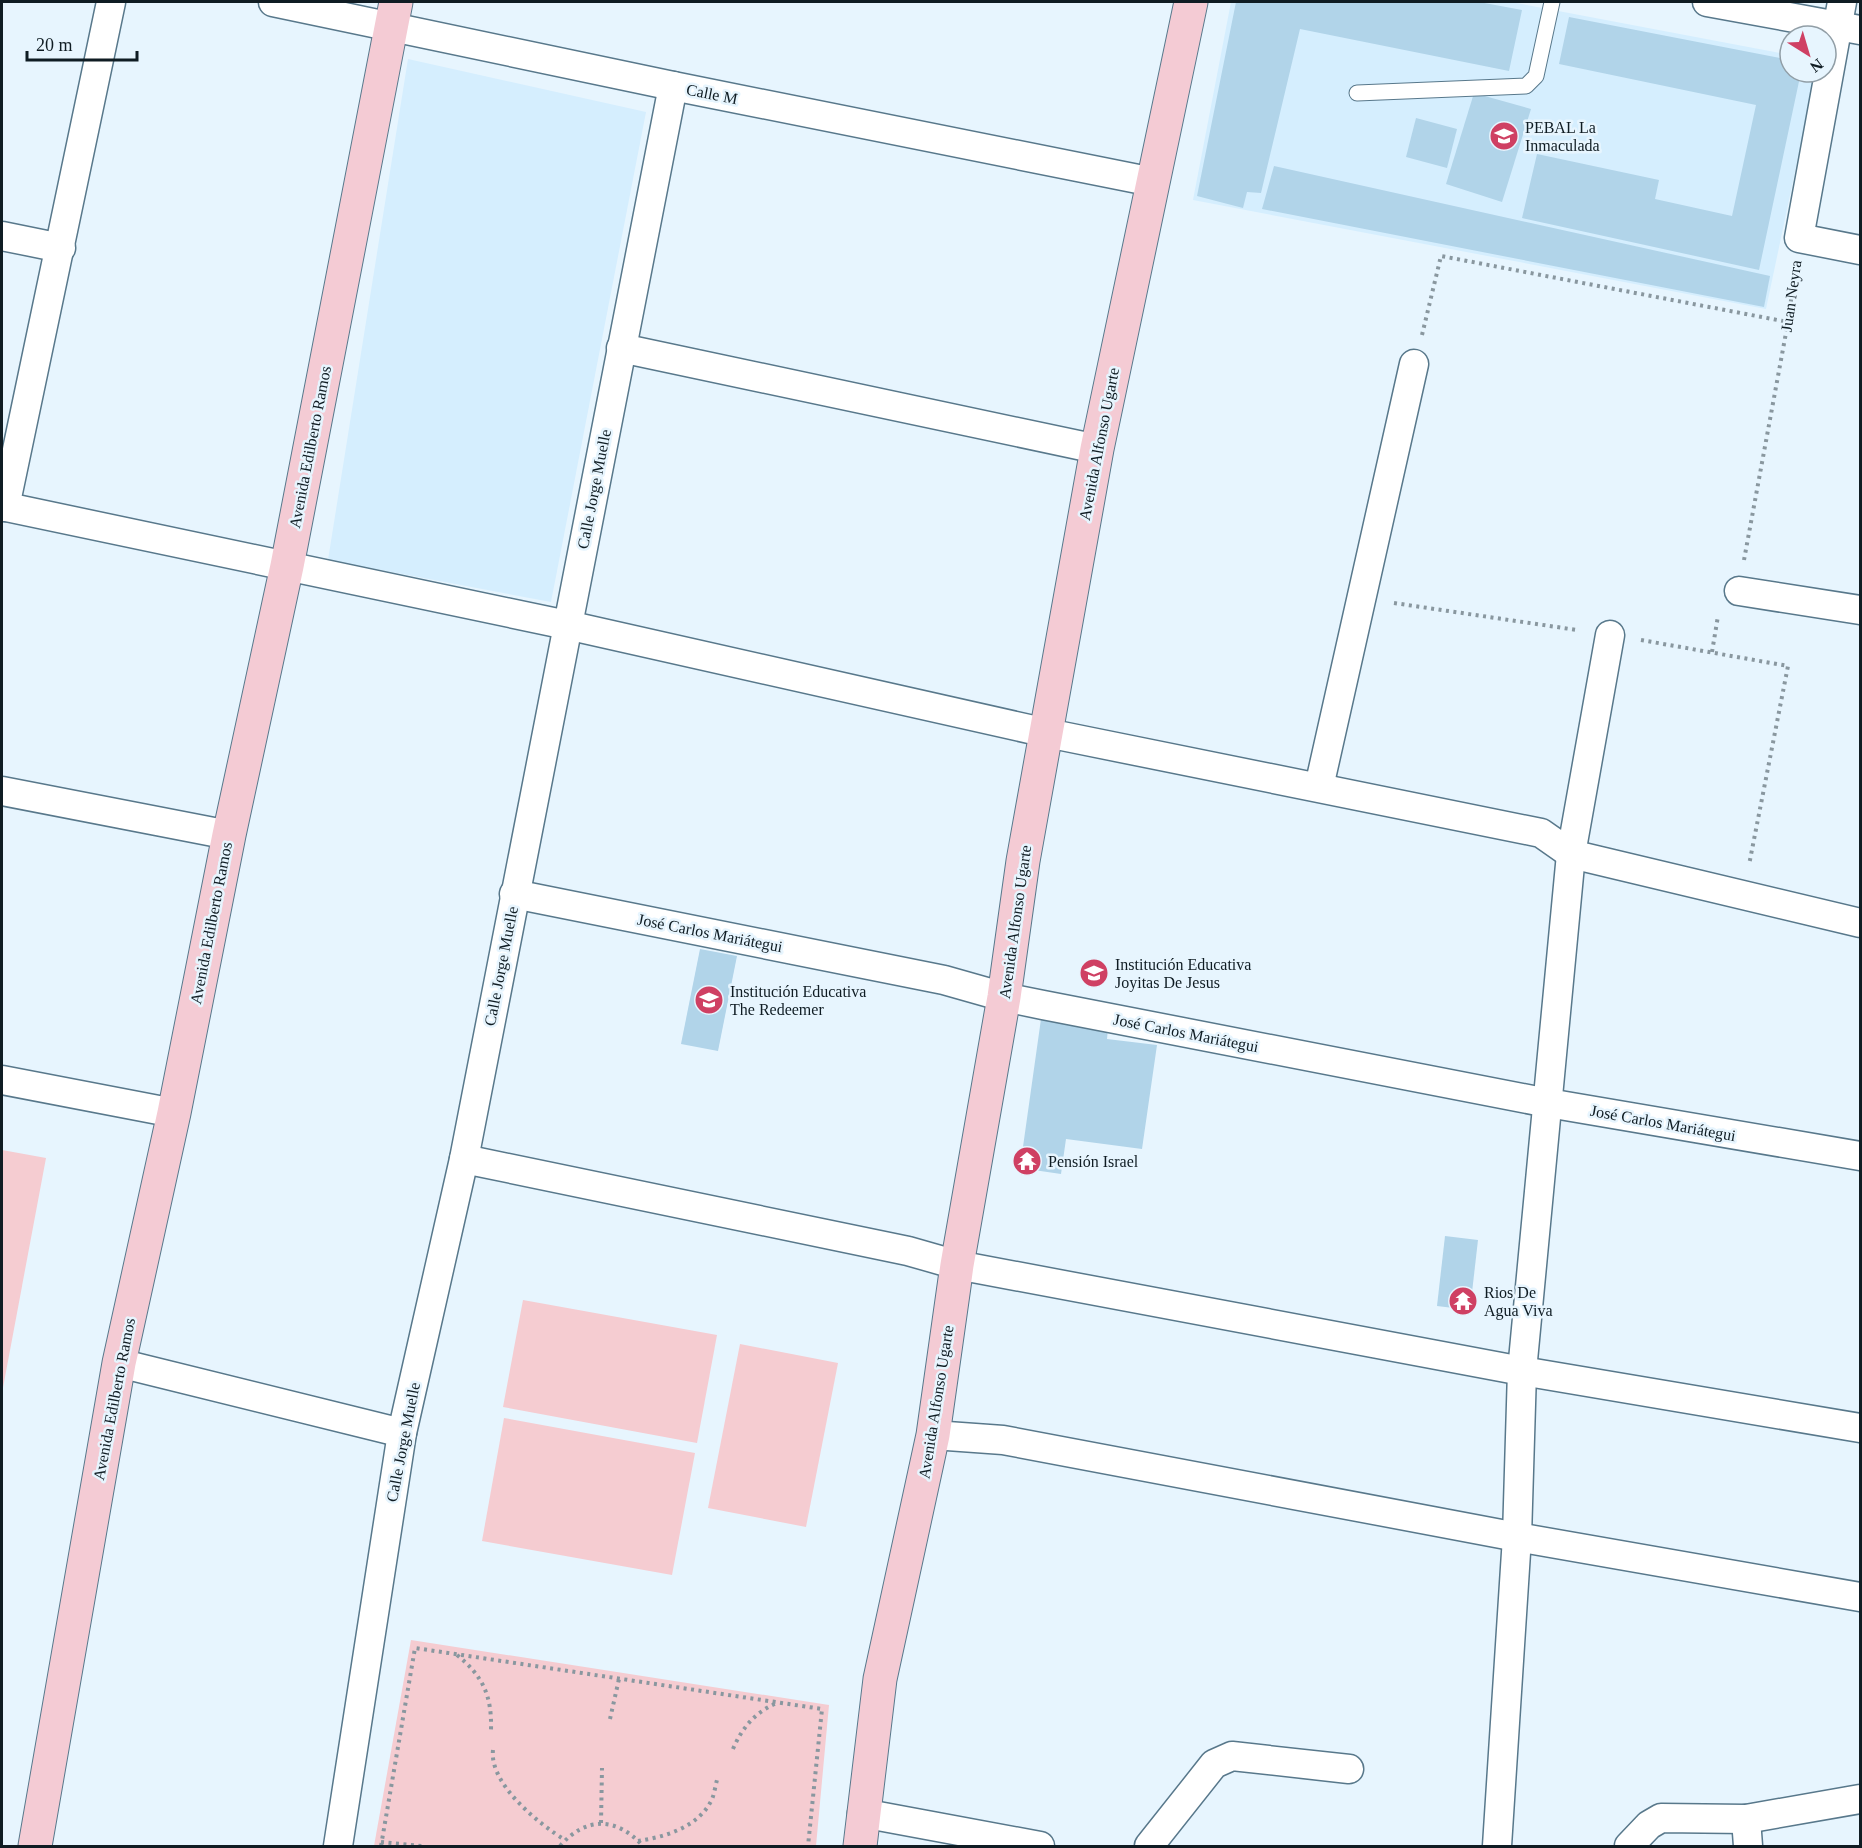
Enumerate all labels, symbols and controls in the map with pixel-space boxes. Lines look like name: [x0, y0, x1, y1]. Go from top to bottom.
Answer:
scale bar: [27, 24, 136, 62]
north arrow: [1778, 24, 1838, 84]
text: 20 m: [36, 35, 73, 55]
text: N: [1807, 55, 1826, 76]
street label: Calle M: [685, 81, 739, 107]
place label: PEBAL La Inmaculada: [1525, 119, 1600, 154]
school or university icon: PEBAL La Inmaculada: [1488, 120, 1520, 152]
street label: Juan Neyra: [1778, 259, 1805, 333]
street label: Avenida Edilberto Ramos: [286, 364, 334, 530]
street label: Avenida Alfonso Ugarte: [1076, 366, 1123, 522]
street label: Calle Jorge Muelle: [574, 428, 615, 550]
street label: Avenida Edilberto Ramos: [187, 840, 235, 1006]
street label: Avenida Alfonso Ugarte: [996, 844, 1035, 1000]
street label: Calle Jorge Muelle: [481, 905, 522, 1027]
street label: José Carlos Mariátegui: [636, 911, 785, 957]
place label: Institución Educativa Joyitas De Jesus: [1115, 956, 1251, 992]
school or university icon: Institución Educativa Joyitas De Jesus: [1078, 957, 1110, 989]
place label: Institución Educativa The Redeemer: [730, 983, 866, 1018]
school or university icon: Institución Educativa The Redeemer: [693, 984, 725, 1016]
street label: José Carlos Mariátegui: [1112, 1011, 1261, 1057]
street label: José Carlos Mariátegui: [1589, 1102, 1738, 1145]
temple icon: Pensión Israel: [1011, 1145, 1043, 1177]
place label: Pensión Israel: [1048, 1153, 1139, 1170]
place label: Rios De Agua Viva: [1484, 1284, 1553, 1320]
temple icon: Rios De Agua Viva: [1447, 1285, 1479, 1317]
street label: Avenida Edilberto Ramos: [90, 1316, 138, 1482]
street label: Avenida Alfonso Ugarte: [915, 1324, 958, 1480]
street label: Calle Jorge Muelle: [383, 1381, 424, 1503]

